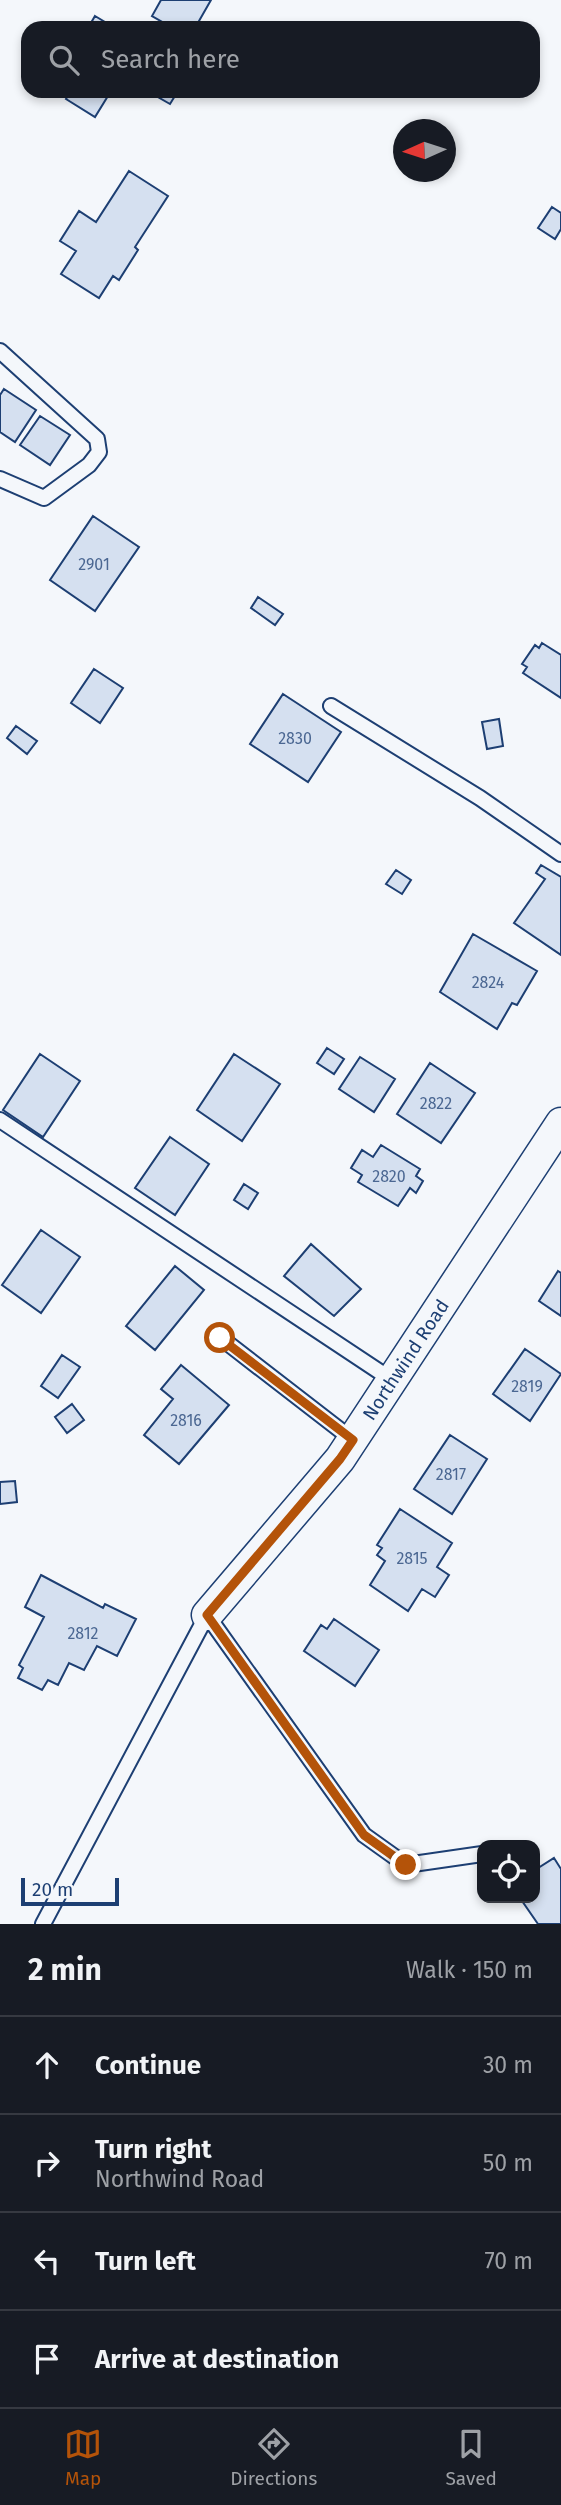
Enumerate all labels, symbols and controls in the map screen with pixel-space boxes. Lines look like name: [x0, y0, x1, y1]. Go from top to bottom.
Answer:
search box: [21, 21, 540, 98]
icon: search: [45, 41, 83, 79]
text: Search here: [101, 44, 240, 75]
north arrow: [393, 119, 456, 182]
house number: 2901: [78, 555, 110, 574]
house number: 2830: [278, 729, 312, 748]
house number: 2824: [472, 973, 505, 992]
house number: 2822: [420, 1094, 452, 1113]
house number: 2820: [372, 1167, 406, 1186]
street label: Northwind Road: [357, 1295, 453, 1424]
route start: [204, 1322, 235, 1353]
house number: 2819: [511, 1377, 543, 1396]
house number: 2816: [170, 1411, 202, 1430]
house number: 2817: [436, 1465, 466, 1484]
house number: 2815: [396, 1549, 428, 1568]
house number: 2812: [67, 1624, 99, 1643]
map controls: [477, 1840, 540, 1903]
button: locate: [477, 1840, 540, 1903]
route end: [390, 1849, 421, 1880]
scale bar: [21, 1875, 119, 1907]
text: 20 m: [32, 1878, 73, 1901]
text: 2 min: [28, 1952, 102, 1988]
text: Walk · 150 m: [406, 1956, 533, 1984]
icon: ahead: [28, 2046, 66, 2084]
text: Continue: [95, 2050, 201, 2081]
text: 30 m: [483, 2051, 533, 2079]
text: Turn right: [95, 2134, 212, 2165]
icon: right: [28, 2144, 66, 2182]
text: 50 m: [483, 2149, 533, 2177]
text: Northwind Road: [95, 2165, 264, 2193]
icon: left: [28, 2242, 66, 2280]
text: Turn left: [95, 2246, 196, 2277]
text: 70 m: [484, 2247, 533, 2275]
icon: arrive: [28, 2340, 66, 2378]
text: Arrive at destination: [95, 2344, 339, 2375]
tab: Map: [64, 2425, 102, 2490]
tab: Directions: [230, 2425, 317, 2490]
tab: Saved: [446, 2425, 497, 2490]

